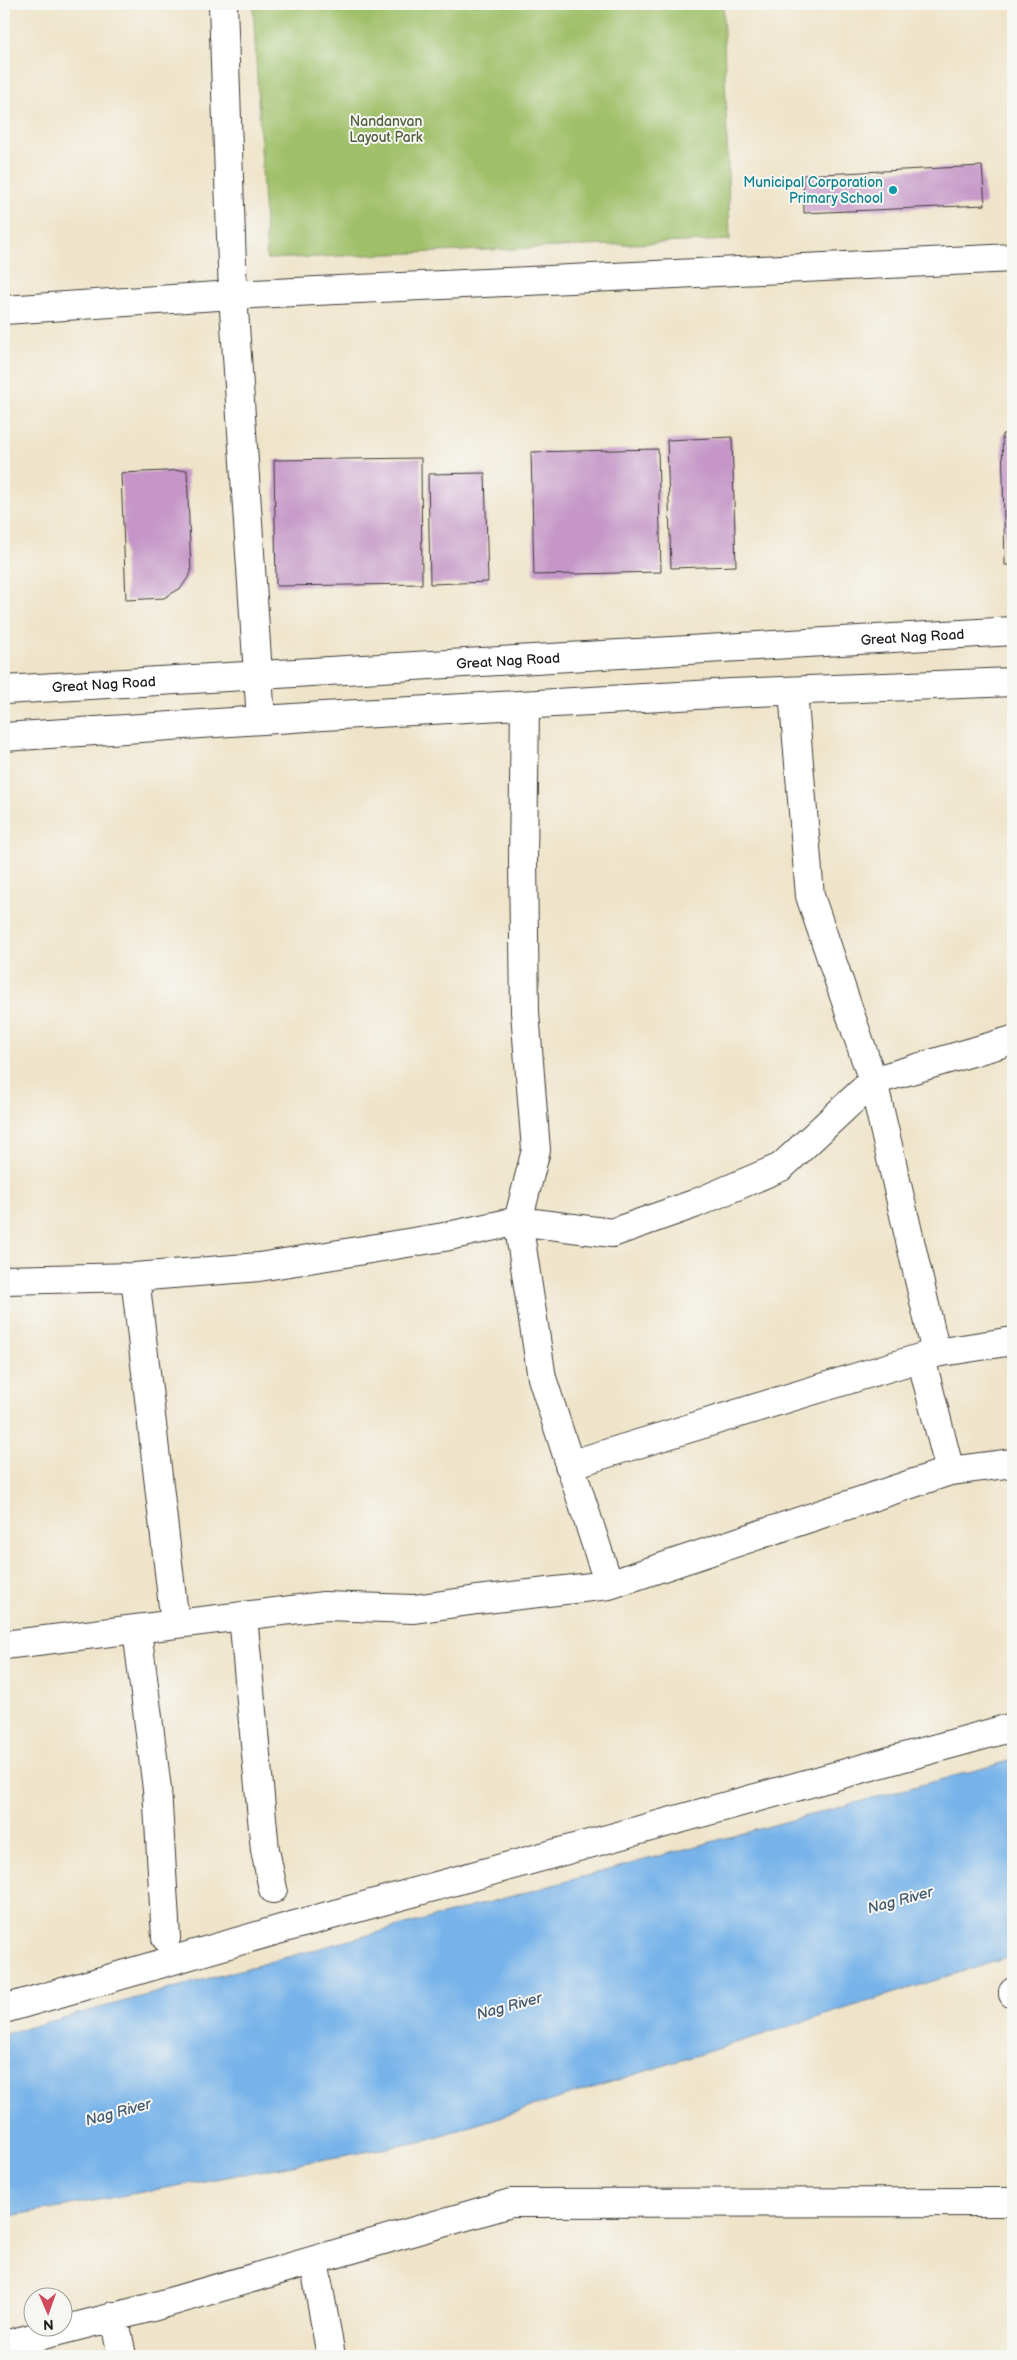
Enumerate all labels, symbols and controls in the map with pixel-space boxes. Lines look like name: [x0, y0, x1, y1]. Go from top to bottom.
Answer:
park label: Nandanvan Layout Park: [349, 113, 423, 146]
place label: Municipal Corporation Primary School: [743, 174, 883, 207]
marker: Municipal Corporation Primary School: [887, 184, 899, 196]
street label: Great Nag Road: [860, 626, 965, 649]
street label: Great Nag Road: [456, 650, 560, 673]
street label: Great Nag Road: [52, 673, 156, 696]
water label: Nag River: [865, 1882, 936, 1918]
water label: Nag River: [474, 1988, 545, 2024]
water label: Nag River: [83, 2094, 154, 2130]
north arrow: [22, 2288, 72, 2338]
text: N: [43, 2316, 54, 2333]

